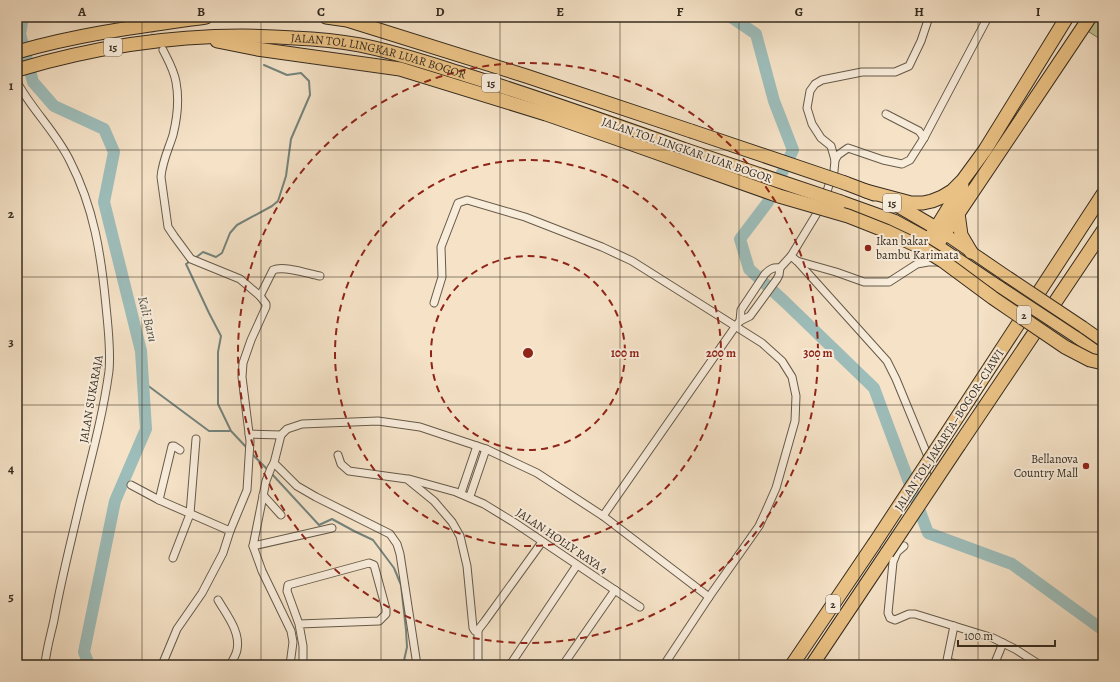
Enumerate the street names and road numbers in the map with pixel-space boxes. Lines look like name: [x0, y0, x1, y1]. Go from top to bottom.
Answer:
street label: JALAN TOL LINGKAR LUAR BOGOR: [290, 30, 469, 83]
road number: 15: [104, 38, 122, 56]
road number: 15: [482, 74, 500, 92]
street label: JALAN TOL LINGKAR LUAR BOGOR: [600, 113, 775, 187]
road number: 15: [883, 194, 901, 212]
road number: 2: [1017, 306, 1031, 324]
street label: JALAN TOL JAKARTA–BOGOR–CIAWI: [891, 346, 1007, 514]
street label: JALAN SUKARAJA: [75, 353, 107, 444]
street label: JALAN HOLLY RAYA 4: [513, 504, 611, 578]
road number: 2: [826, 595, 840, 613]

